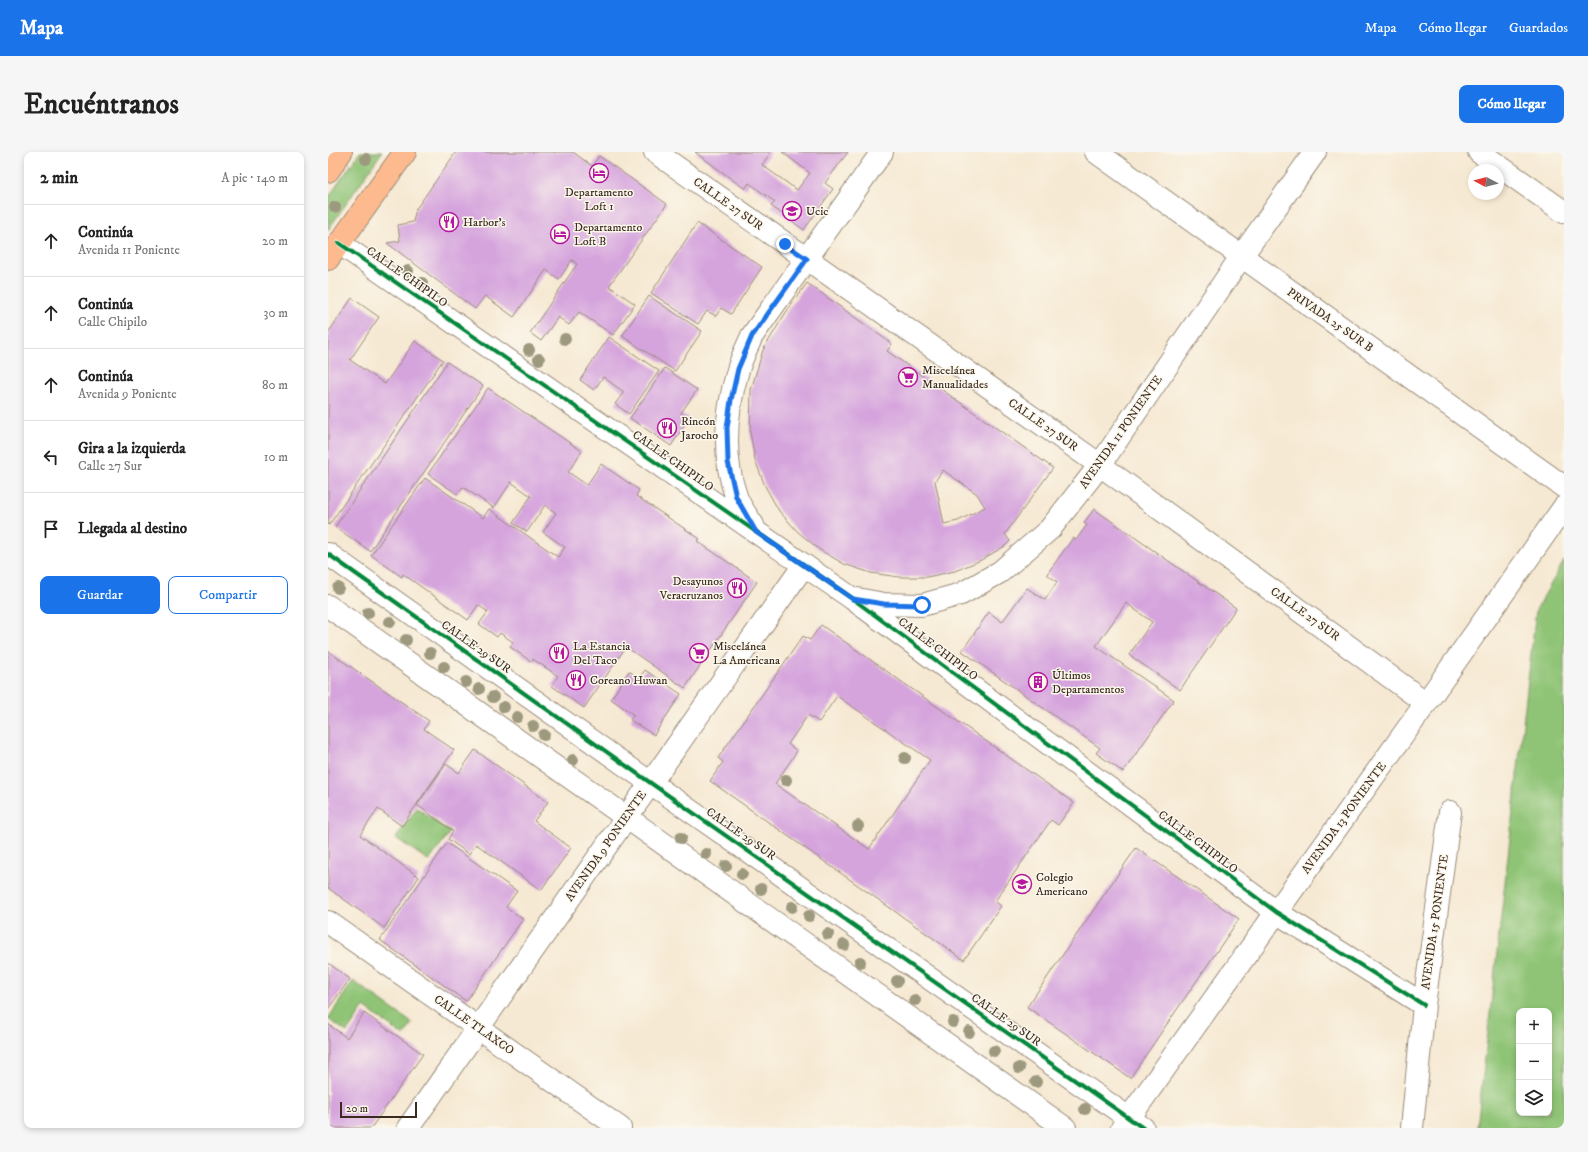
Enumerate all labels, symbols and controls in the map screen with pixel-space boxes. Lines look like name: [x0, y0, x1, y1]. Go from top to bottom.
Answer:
text: Mapa: [20, 17, 63, 40]
text: Mapa: [1365, 19, 1396, 37]
text: Cómo llegar: [1418, 19, 1487, 37]
text: Guardados: [1509, 19, 1568, 37]
button: Cómo llegar: [1459, 85, 1564, 123]
text: Encuéntranos: [24, 87, 179, 122]
hotel icon: Departamento Loft 1: [588, 162, 610, 184]
north arrow: [1468, 164, 1504, 200]
text: 2 min: [40, 167, 78, 189]
text: A pie · 140 m: [221, 170, 288, 186]
street label: CALLE 27 SUR: [690, 174, 766, 234]
place label: Departamento Loft 1: [565, 185, 633, 214]
school or university icon: Ucic: [781, 200, 803, 222]
place label: Ucic: [806, 204, 828, 219]
restaurant icon: Harbor’s: [438, 211, 460, 233]
place label: Harbor’s: [463, 215, 505, 230]
place label: Departamento Loft B: [574, 220, 642, 249]
text: Continúa: [78, 223, 133, 242]
hotel icon: Departamento Loft B: [549, 223, 571, 245]
icon: ahead: [40, 230, 62, 252]
text: 20 m: [262, 233, 288, 249]
route end: [776, 235, 794, 253]
text: Avenida 11 Poniente: [78, 242, 180, 258]
street label: CALLE CHIPILO: [363, 243, 451, 311]
street label: PRIVADA 25 SUR B: [1284, 285, 1376, 355]
text: Continúa: [78, 295, 133, 314]
icon: ahead: [40, 302, 62, 324]
text: 30 m: [264, 305, 288, 321]
text: Calle Chipilo: [78, 314, 147, 330]
place label: Miscelánea Manualidades: [922, 363, 988, 392]
supermarket icon: Miscelánea Manualidades: [897, 366, 919, 388]
text: Continúa: [78, 367, 133, 386]
street label: AVENIDA 11 PONIENTE: [1076, 372, 1166, 491]
icon: ahead: [40, 374, 62, 396]
text: 80 m: [262, 377, 288, 393]
text: Avenida 9 Poniente: [78, 386, 177, 402]
street label: CALLE 27 SUR: [1005, 395, 1081, 455]
place label: Rincón Jarocho: [680, 414, 718, 443]
restaurant icon: Rincón Jarocho: [656, 417, 678, 439]
street label: CALLE CHIPILO: [629, 427, 717, 495]
text: Gira a la izquierda: [78, 439, 186, 458]
icon: left: [40, 446, 62, 468]
text: 10 m: [264, 449, 288, 465]
text: Calle 27 Sur: [78, 458, 142, 474]
icon: arrive: [40, 518, 62, 540]
text: Llegada al destino: [78, 519, 187, 538]
place label: Desayunos Veracruzanos: [659, 574, 723, 603]
button: Guardar: [40, 576, 160, 614]
button: Compartir: [168, 576, 288, 614]
restaurant icon: Desayunos Veracruzanos: [726, 577, 748, 599]
street label: CALLE 27 SUR: [1267, 584, 1343, 644]
route start: [913, 596, 931, 614]
street label: CALLE CHIPILO: [895, 614, 981, 684]
street label: CALLE 29 SUR: [438, 617, 514, 677]
place label: La Estancia Del Taco: [573, 639, 631, 668]
place label: Miscelánea La Americana: [713, 639, 781, 668]
restaurant icon: La Estancia Del Taco: [548, 642, 570, 664]
supermarket icon: Miscelánea La Americana: [688, 642, 710, 664]
place label: Últimos Departamentos: [1052, 668, 1124, 697]
restaurant icon: Coreano Huwan: [565, 669, 587, 691]
building icon: Últimos Departamentos: [1027, 671, 1049, 693]
place label: Coreano Huwan: [590, 673, 668, 688]
street label: AVENIDA 13 PONIENTE: [1298, 759, 1390, 877]
street label: AVENIDA 9 PONIENTE: [562, 787, 650, 904]
street label: CALLE 29 SUR: [703, 804, 779, 864]
street label: CALLE CHIPILO: [1155, 807, 1241, 877]
street label: AVENIDA 15 PONIENTE: [1418, 853, 1452, 990]
place label: Colegio Americano: [1036, 870, 1088, 899]
school or university icon: Colegio Americano: [1011, 873, 1033, 895]
street label: CALLE 29 SUR: [968, 990, 1044, 1050]
street label: CALLE TLAXCO: [431, 992, 517, 1058]
map controls: [1516, 1008, 1552, 1116]
button: +: [1516, 1008, 1552, 1044]
button: −: [1516, 1044, 1552, 1080]
button: layers: [1516, 1080, 1552, 1116]
scale bar: [340, 1100, 417, 1119]
text: 20 m: [346, 1102, 368, 1116]

